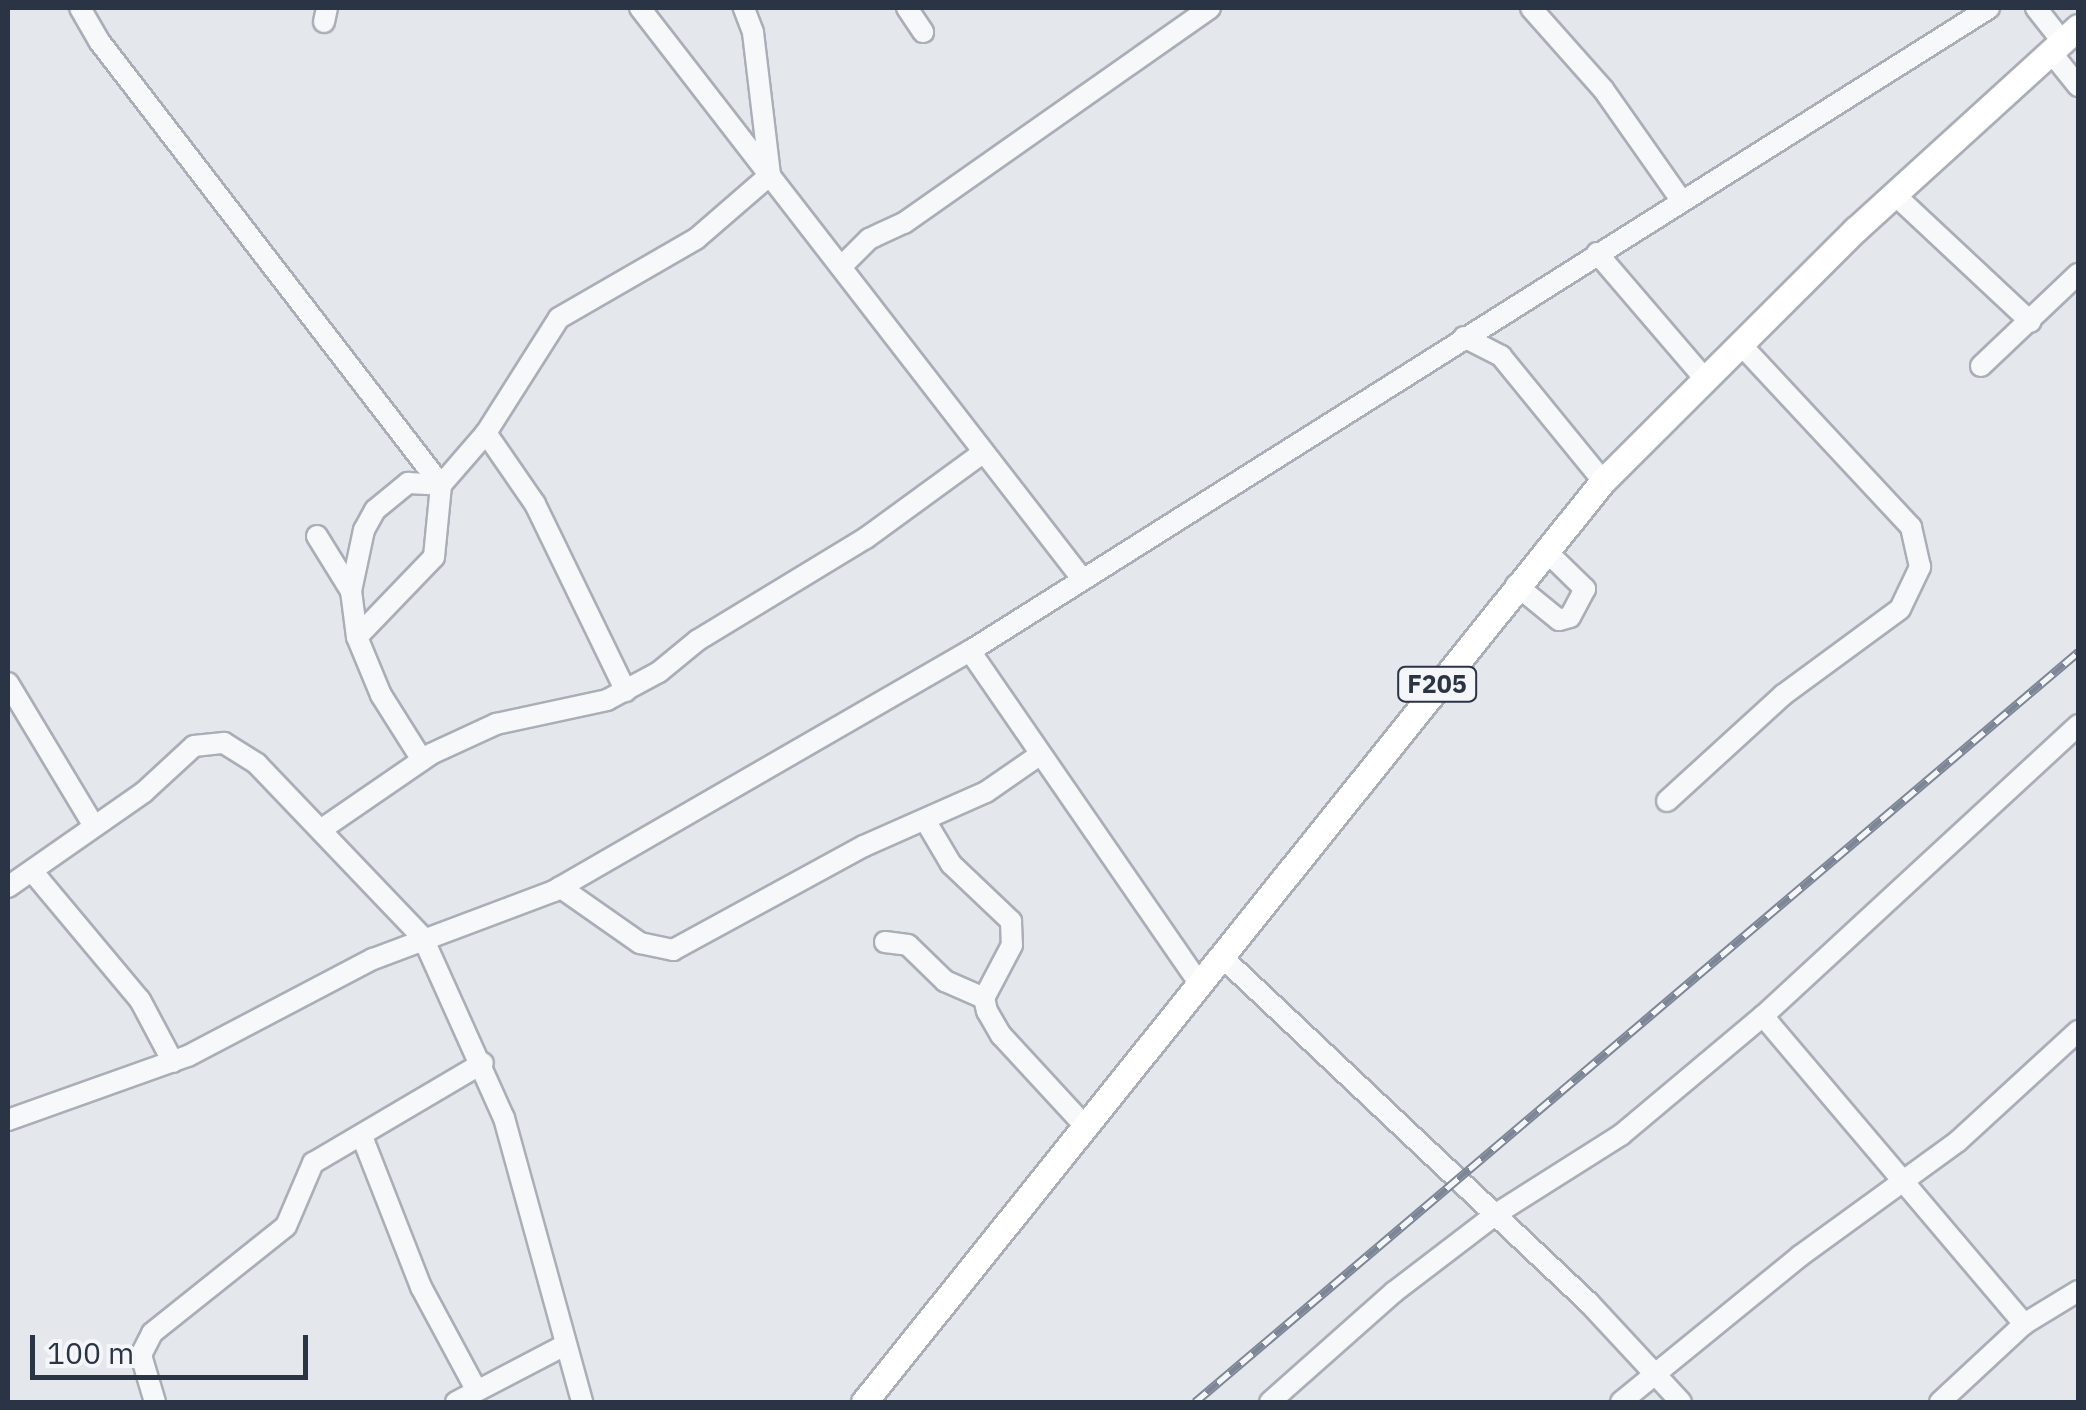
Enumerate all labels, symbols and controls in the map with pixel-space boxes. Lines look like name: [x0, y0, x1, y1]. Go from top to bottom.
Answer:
road number: F205: [1397, 664, 1477, 704]
scale bar: [35, 1315, 312, 1377]
text: 100 m: [47, 1333, 134, 1372]

